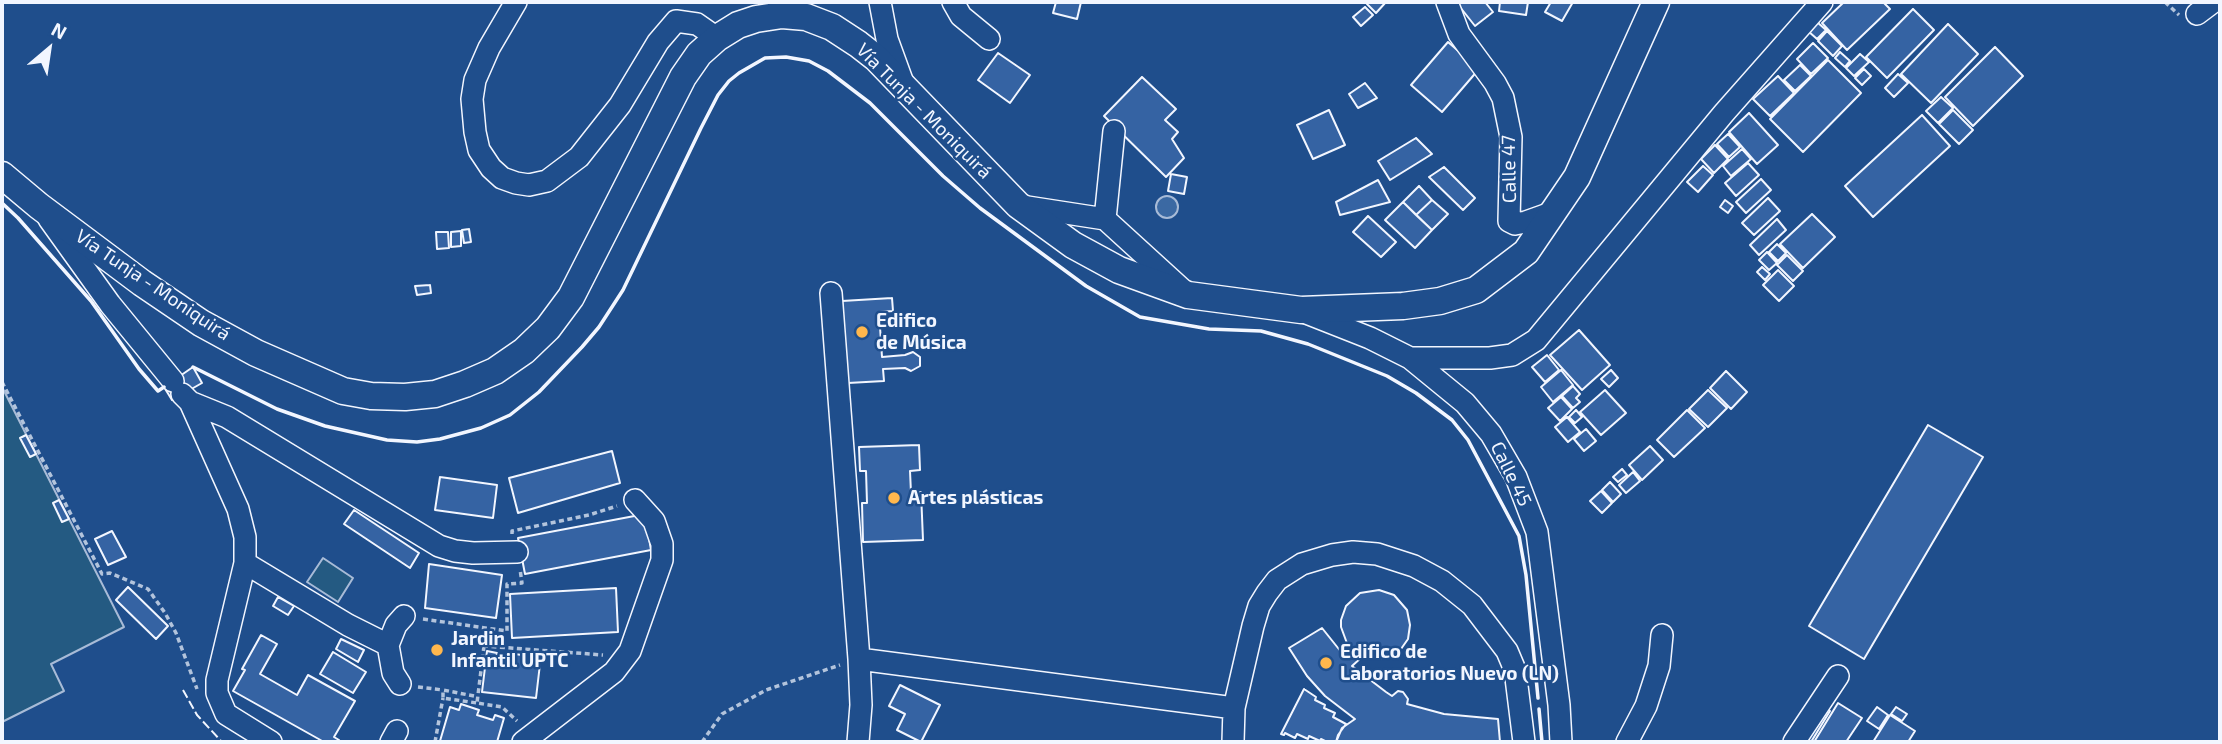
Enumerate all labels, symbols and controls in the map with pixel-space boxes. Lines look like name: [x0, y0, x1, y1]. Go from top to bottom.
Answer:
north arrow: [14, 14, 84, 84]
text: N: [48, 17, 71, 44]
street label: Vía Tunja - Moniquirá: [852, 39, 996, 183]
street label: Calle 47: [1497, 135, 1521, 203]
street label: Vía Tunja - Moniquirá: [71, 225, 235, 345]
place label: Edifico de Música: [876, 310, 967, 354]
marker: Edifico de Música: [854, 324, 870, 340]
street label: Calle 45: [1486, 438, 1536, 510]
place label: Artes plásticas: [908, 487, 1043, 509]
marker: Artes plásticas: [886, 490, 902, 506]
place label: Jardin Infantil UPTC: [451, 628, 568, 672]
place label: Edifico de Laboratorios Nuevo (LN): [1340, 641, 1559, 685]
marker: Jardin Infantil UPTC: [429, 642, 445, 658]
marker: Edifico de Laboratorios Nuevo (LN): [1318, 655, 1334, 671]

